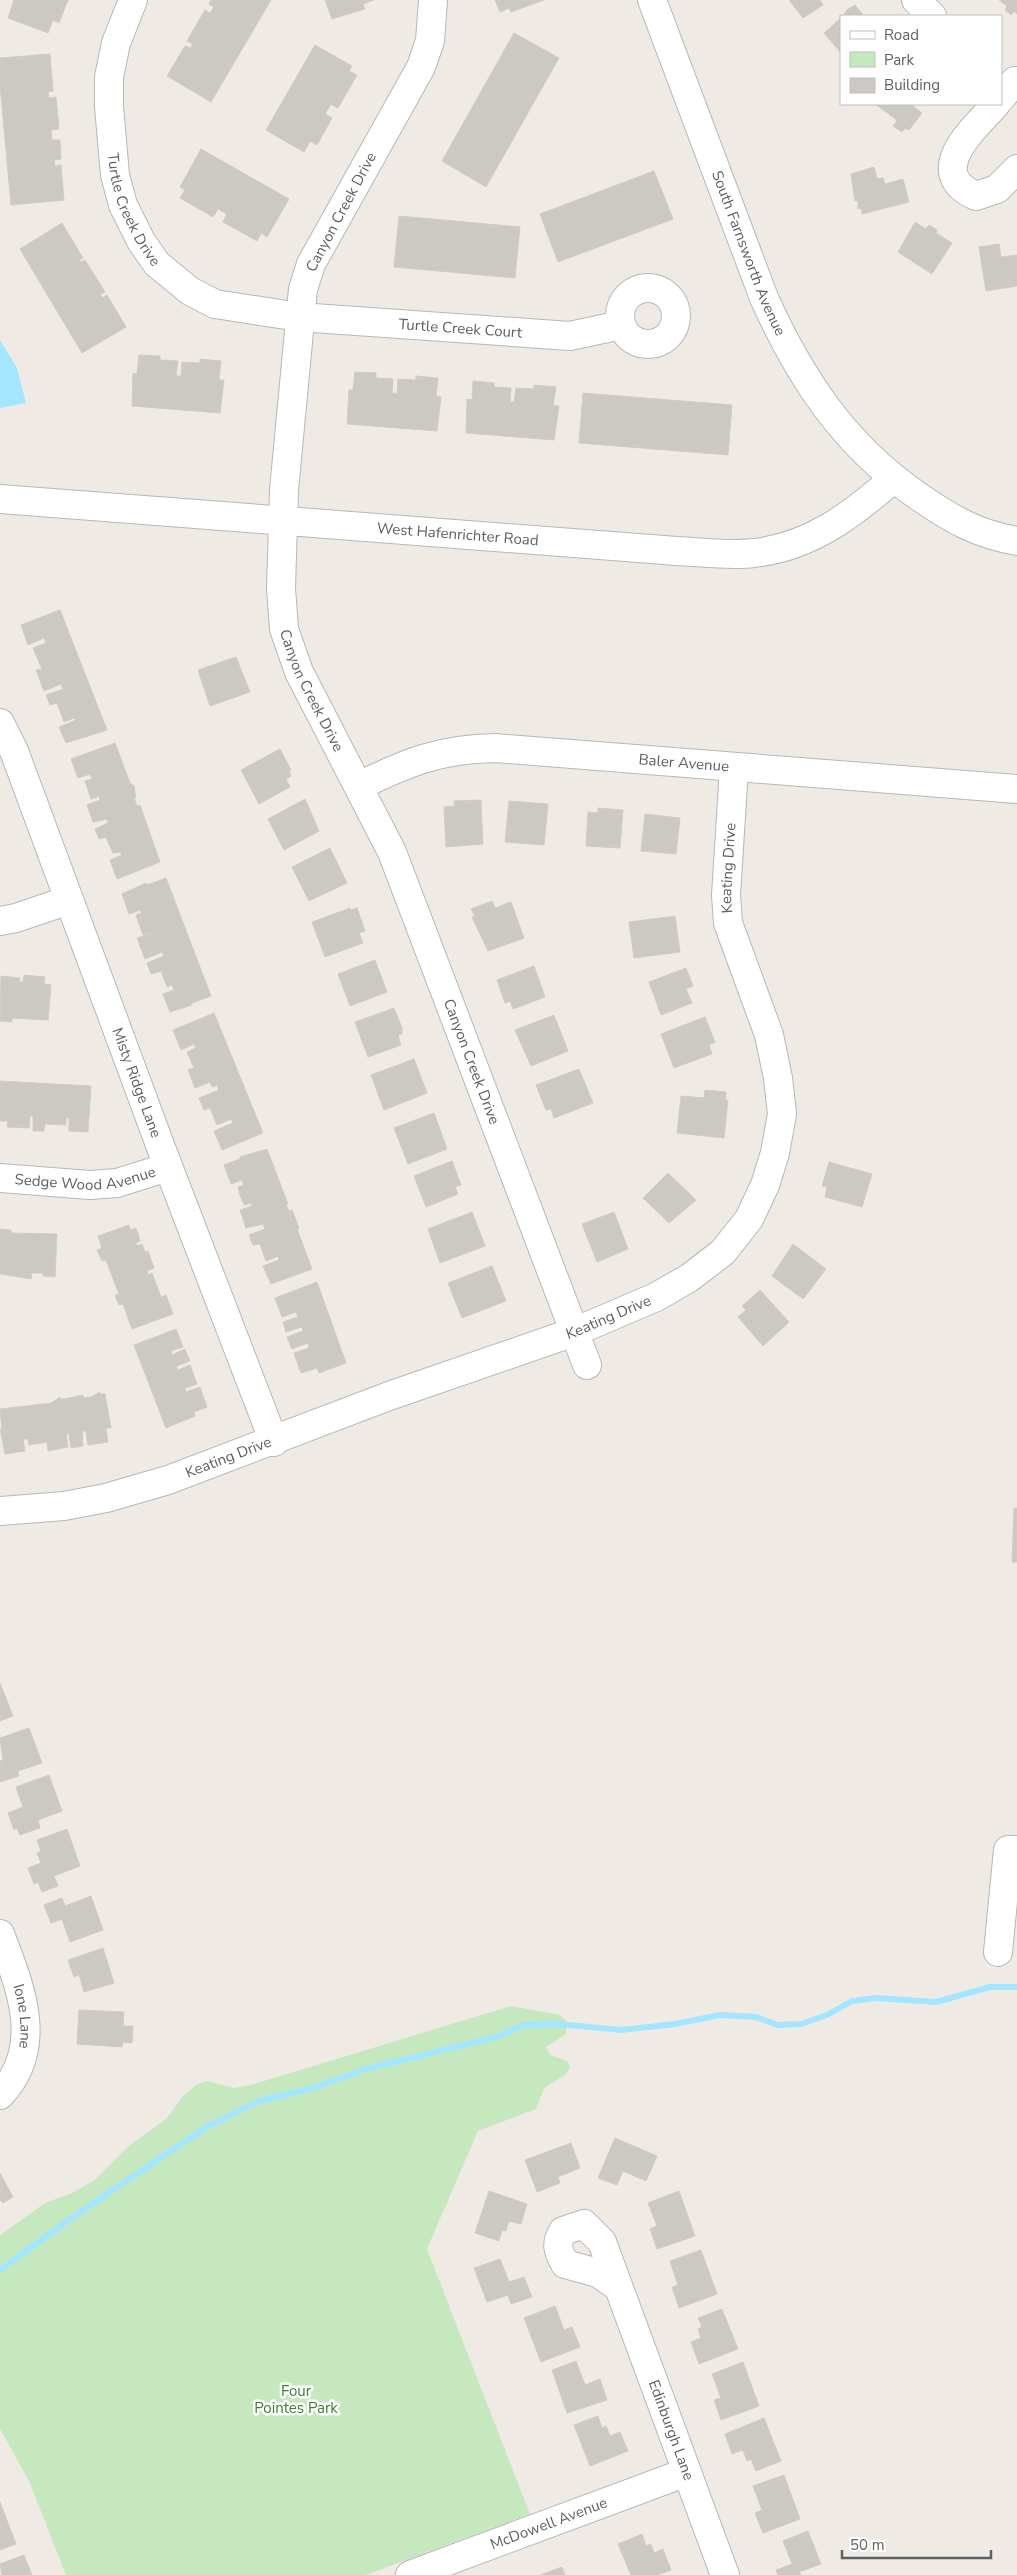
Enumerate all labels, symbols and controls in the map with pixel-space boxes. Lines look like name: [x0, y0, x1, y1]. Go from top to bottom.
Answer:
legend: [840, 15, 1002, 105]
text: Road: [884, 25, 919, 45]
text: Park: [884, 50, 914, 70]
text: Building: [884, 75, 940, 95]
street label: Canyon Creek Drive: [301, 149, 381, 275]
street label: Turtle Creek Drive: [103, 152, 165, 270]
street label: South Farnsworth Avenue: [707, 168, 791, 339]
street label: Turtle Creek Court: [398, 314, 523, 343]
street label: West Hafenrichter Road: [376, 518, 539, 550]
street label: Canyon Creek Drive: [275, 627, 348, 755]
street label: Baler Avenue: [638, 749, 730, 776]
street label: Keating Drive: [716, 822, 741, 914]
street label: Canyon Creek Drive: [439, 996, 505, 1127]
street label: Misty Ridge Lane: [107, 1025, 166, 1141]
street label: Sedge Wood Avenue: [14, 1161, 158, 1195]
street label: Keating Drive: [563, 1290, 654, 1344]
street label: Keating Drive: [182, 1432, 274, 1483]
street label: Ione Lane: [8, 1982, 36, 2050]
street label: Edinburgh Lane: [644, 2377, 699, 2483]
park label: Four Pointes Park: [254, 2381, 338, 2418]
street label: McDowell Avenue: [487, 2493, 610, 2554]
scale bar: [842, 2528, 991, 2560]
text: 50 m: [850, 2535, 885, 2555]

